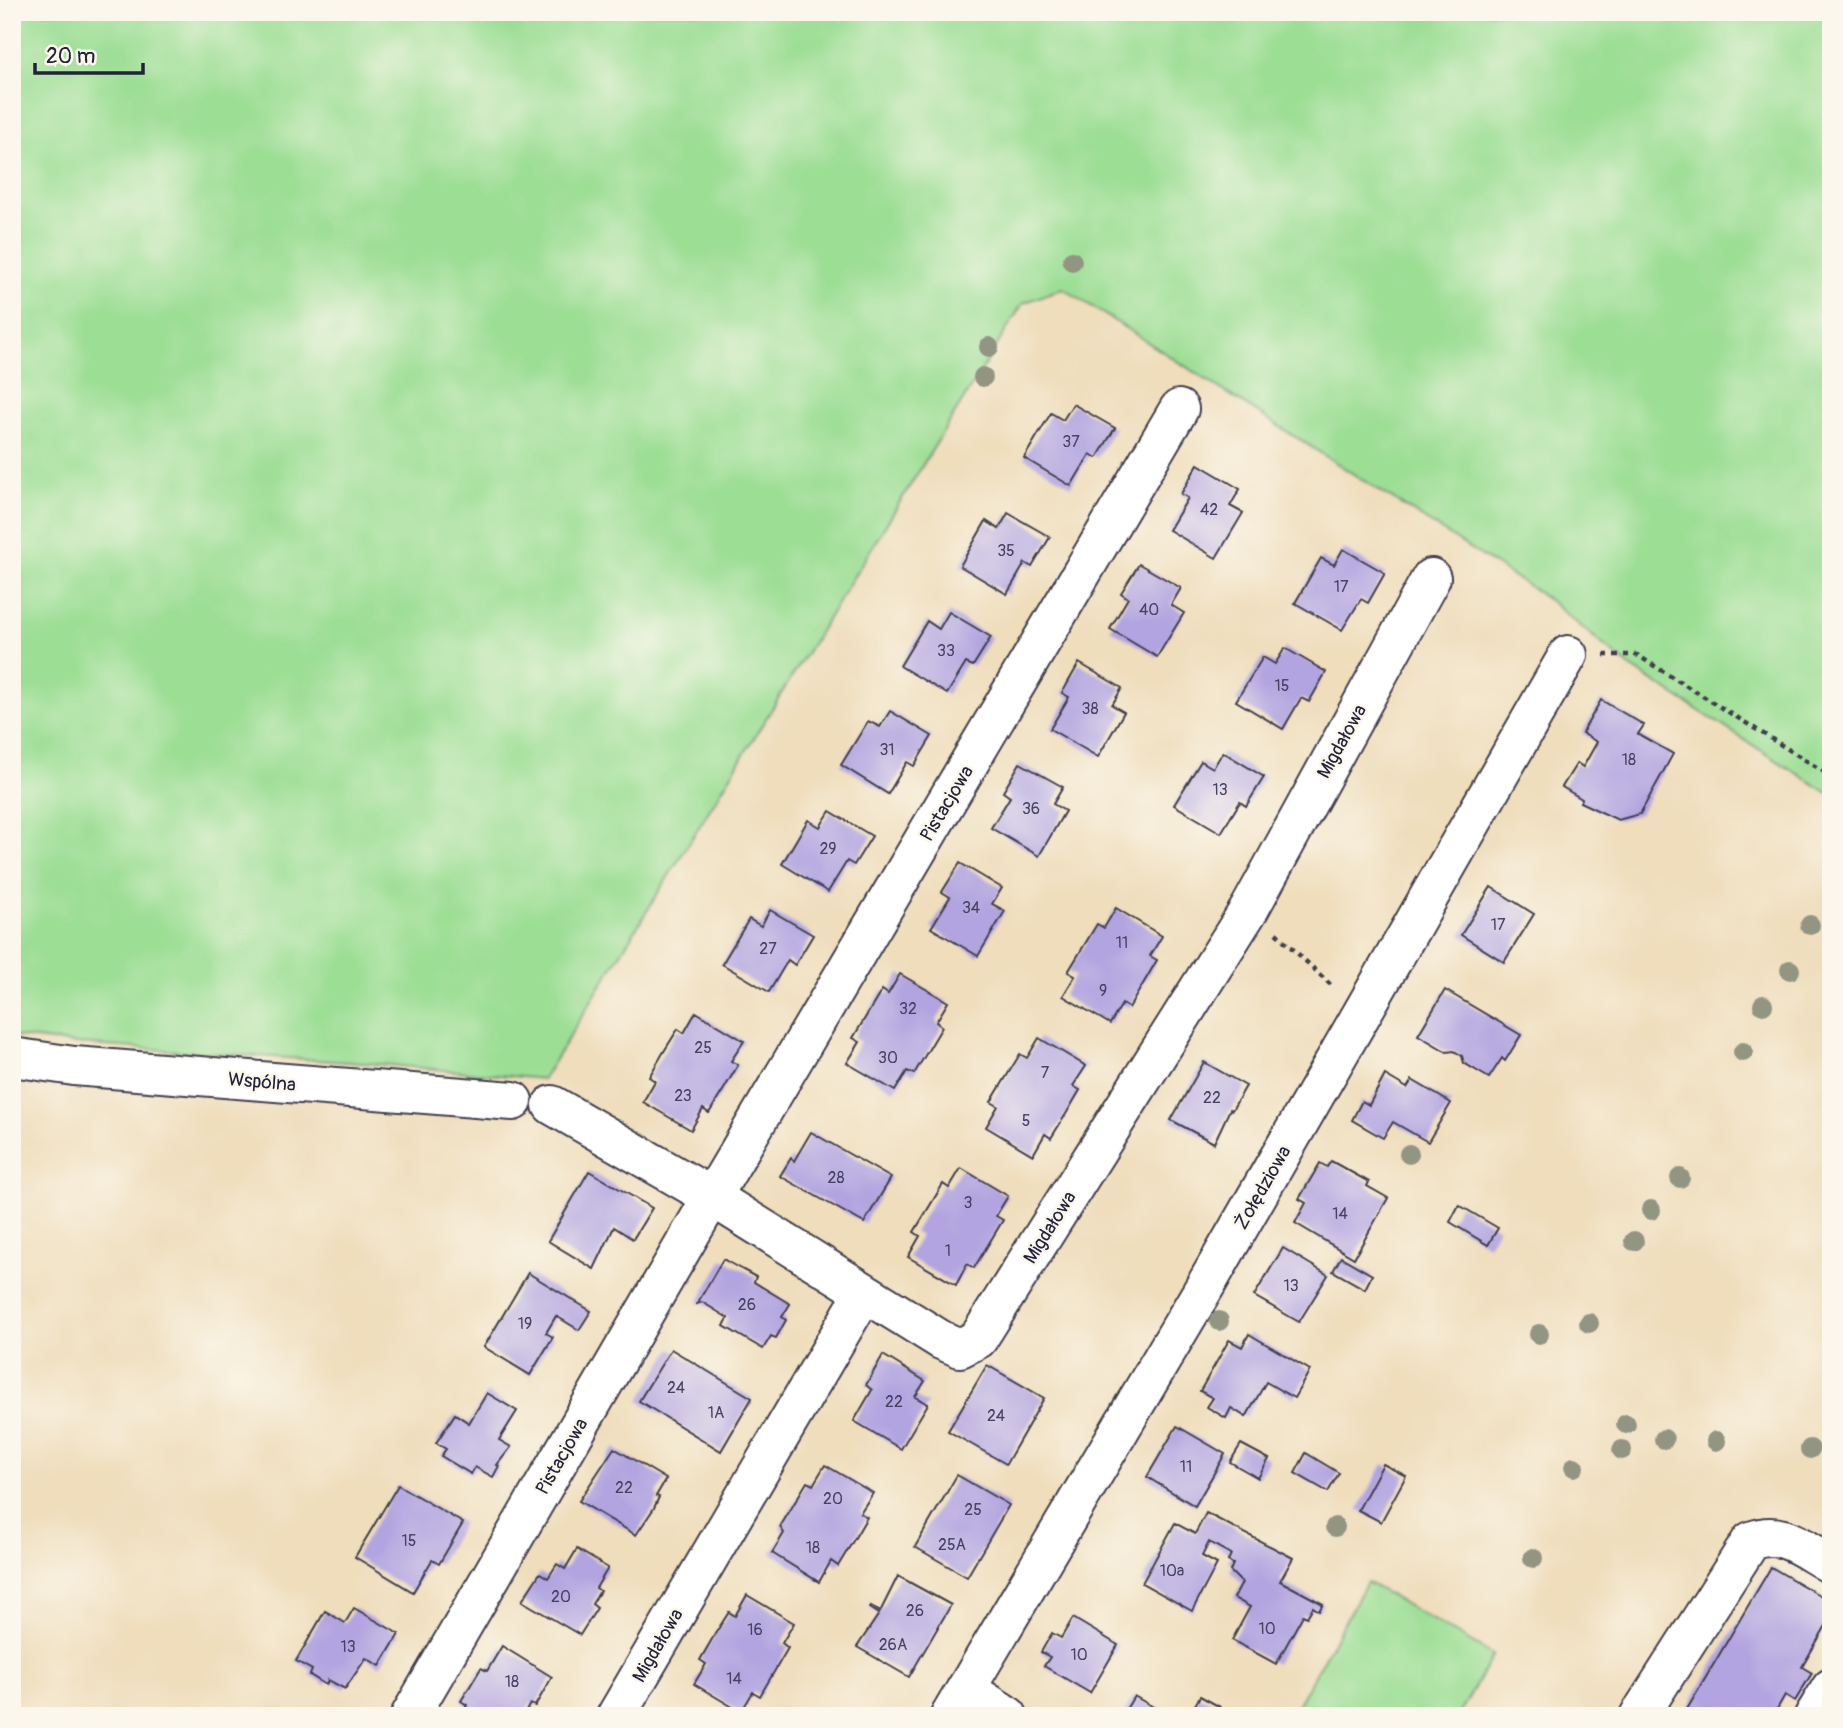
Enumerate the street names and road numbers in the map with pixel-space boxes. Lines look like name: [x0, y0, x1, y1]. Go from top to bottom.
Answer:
street label: Migdałowa: [1312, 700, 1372, 783]
street label: Pistacjowa: [915, 761, 979, 846]
street label: Wspólna: [227, 1067, 297, 1097]
street label: Żołędziowa: [1229, 1141, 1297, 1234]
street label: Migdałowa: [1018, 1187, 1082, 1268]
street label: Pistacjowa: [530, 1414, 593, 1499]
street label: Migdałowa: [627, 1604, 689, 1687]

